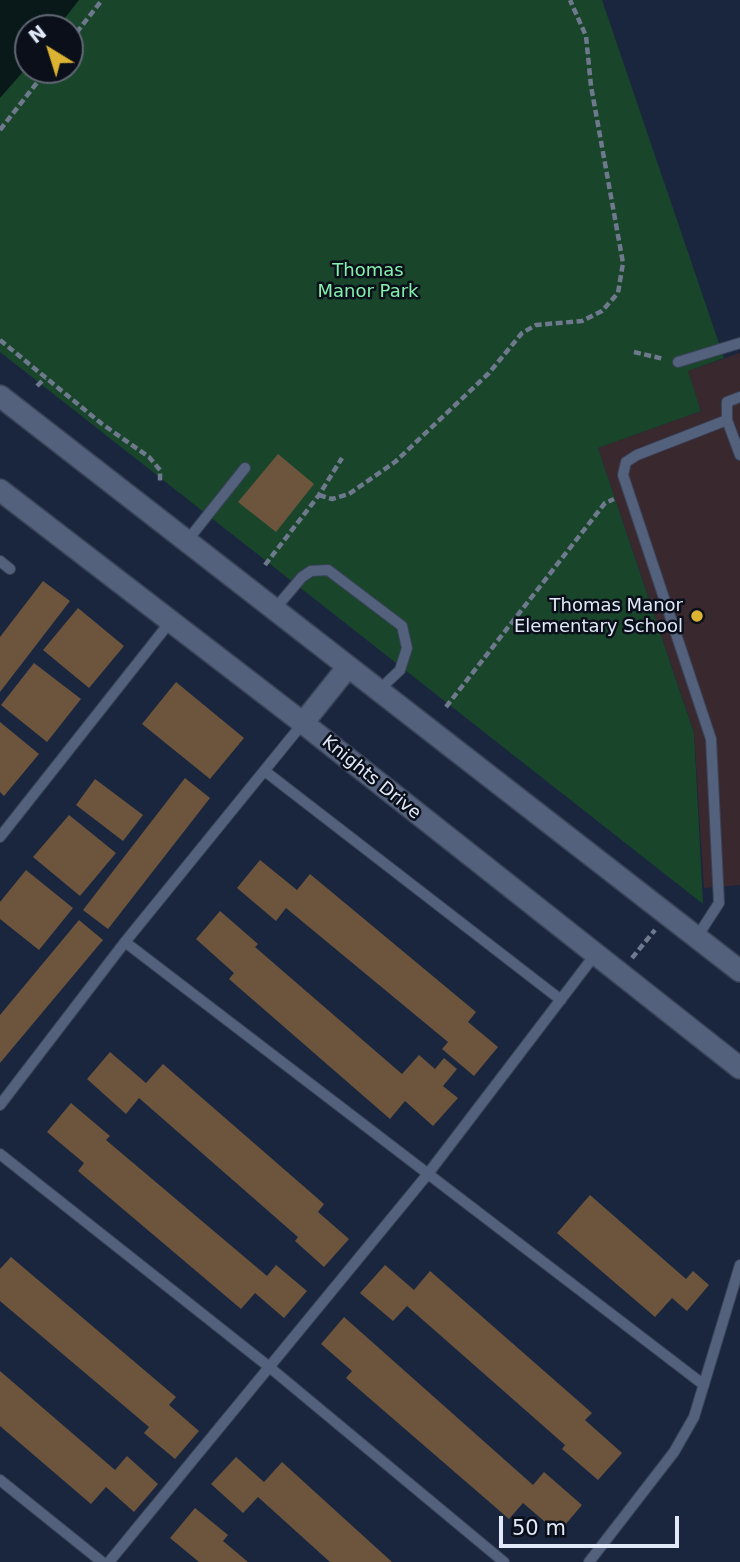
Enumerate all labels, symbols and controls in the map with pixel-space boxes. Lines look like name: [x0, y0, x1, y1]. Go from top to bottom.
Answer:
north arrow: [14, 14, 84, 84]
text: N: [24, 20, 50, 48]
park label: Thomas Manor Park: [317, 260, 419, 302]
place label: Thomas Manor Elementary School: [514, 595, 683, 638]
marker: Thomas Manor Elementary School: [689, 608, 705, 624]
street label: Knights Drive: [317, 731, 425, 825]
scale bar: [502, 1502, 682, 1546]
text: 50 m: [512, 1516, 566, 1540]

